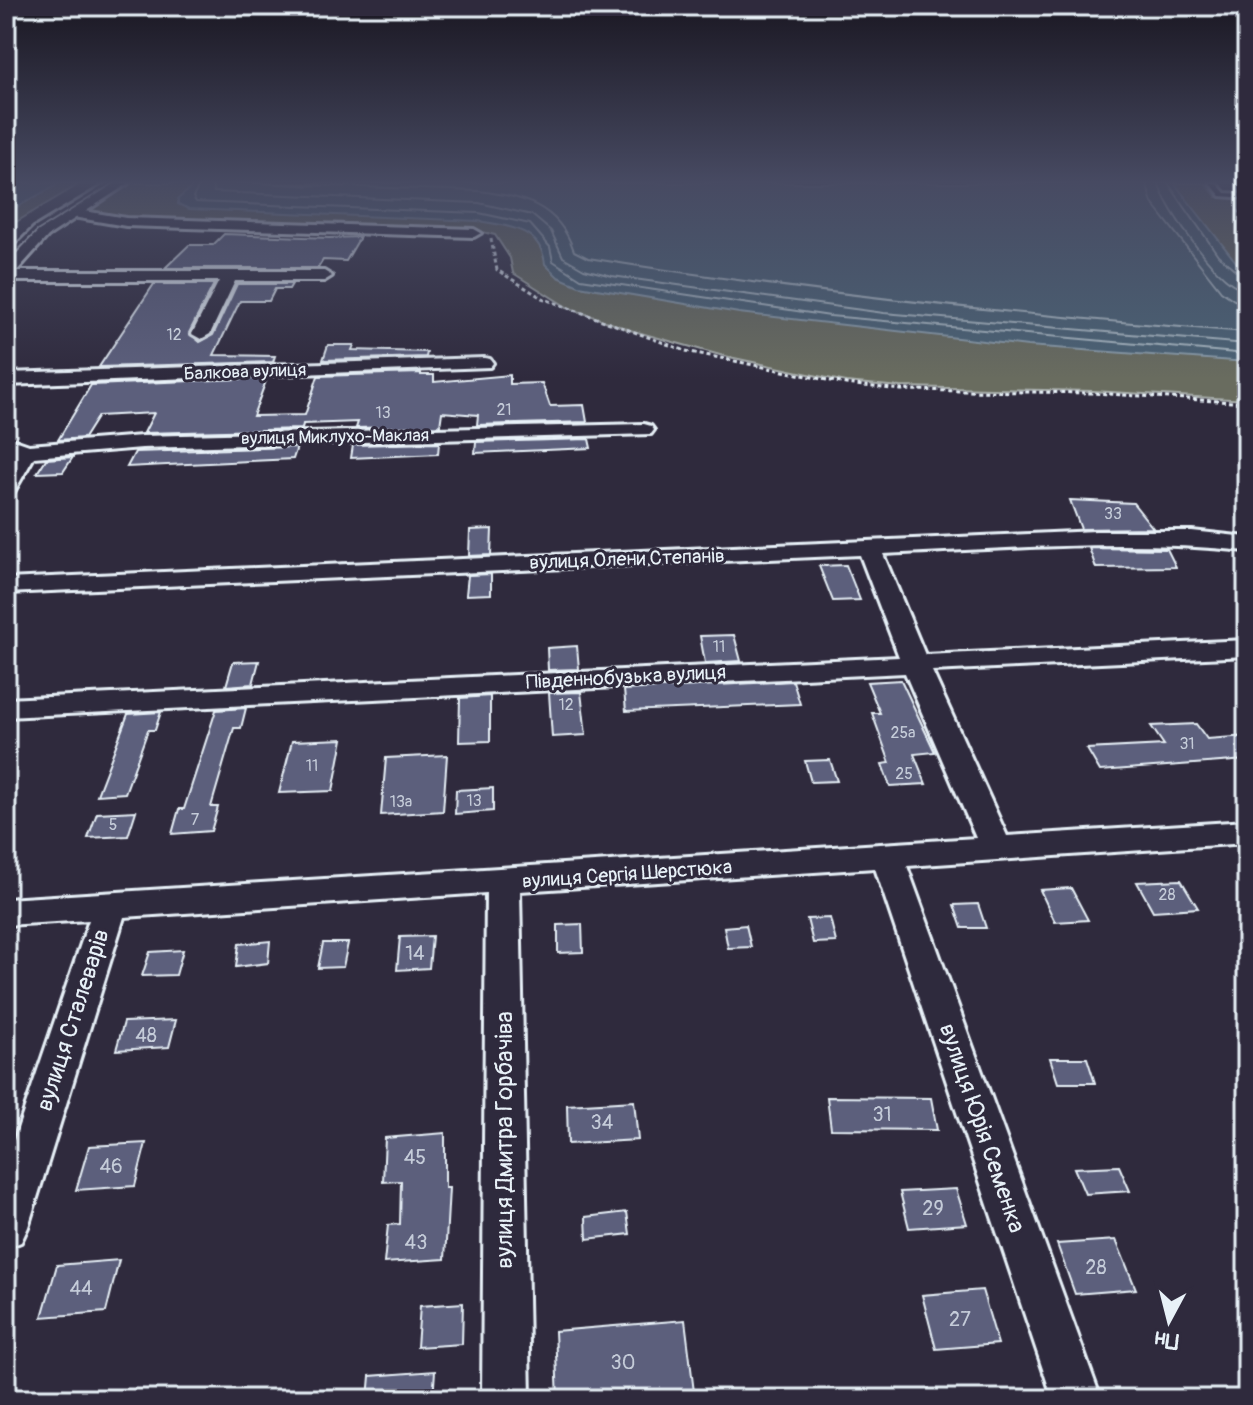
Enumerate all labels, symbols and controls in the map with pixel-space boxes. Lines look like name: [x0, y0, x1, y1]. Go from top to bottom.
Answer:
house number: 12: [166, 325, 182, 345]
street label: Балкова вулиця: [183, 358, 307, 386]
house number: 21: [496, 400, 512, 420]
house number: 13: [375, 403, 391, 423]
street label: вулиця Миклухо-Маклая: [241, 424, 429, 450]
house number: 33: [1104, 504, 1122, 524]
street label: вулиця Олени Степанів: [529, 543, 725, 575]
house number: 11: [713, 637, 725, 657]
street label: Південнобузька вулиця: [525, 659, 727, 695]
house number: 12: [558, 695, 574, 715]
house number: 25а: [890, 723, 916, 743]
house number: 31: [1179, 734, 1195, 754]
house number: 11: [306, 756, 318, 776]
house number: 25: [895, 764, 913, 784]
house number: 13: [466, 791, 482, 811]
house number: 13а: [390, 792, 412, 812]
house number: 7: [191, 810, 200, 830]
house number: 5: [109, 815, 117, 835]
street label: вулиця Сергія Шерстюка: [521, 854, 733, 894]
house number: 28: [1158, 885, 1176, 905]
street label: вулиця Сталеварів: [30, 925, 116, 1115]
house number: 14: [405, 941, 425, 966]
street label: вулиця Дмитра Горбачіва: [490, 1011, 519, 1269]
street label: вулиця Юрія Семенка: [933, 1020, 1031, 1236]
house number: 48: [135, 1023, 157, 1048]
house number: 31: [873, 1102, 891, 1127]
house number: 34: [591, 1110, 614, 1135]
house number: 45: [404, 1145, 426, 1170]
house number: 46: [99, 1154, 123, 1179]
house number: 29: [922, 1196, 944, 1221]
house number: 43: [405, 1230, 427, 1255]
house number: 28: [1085, 1255, 1107, 1280]
house number: 44: [69, 1276, 93, 1301]
north arrow: [1129, 1281, 1209, 1361]
house number: 27: [949, 1307, 971, 1332]
text: Пн: [1153, 1324, 1180, 1355]
house number: 30: [611, 1350, 635, 1375]

